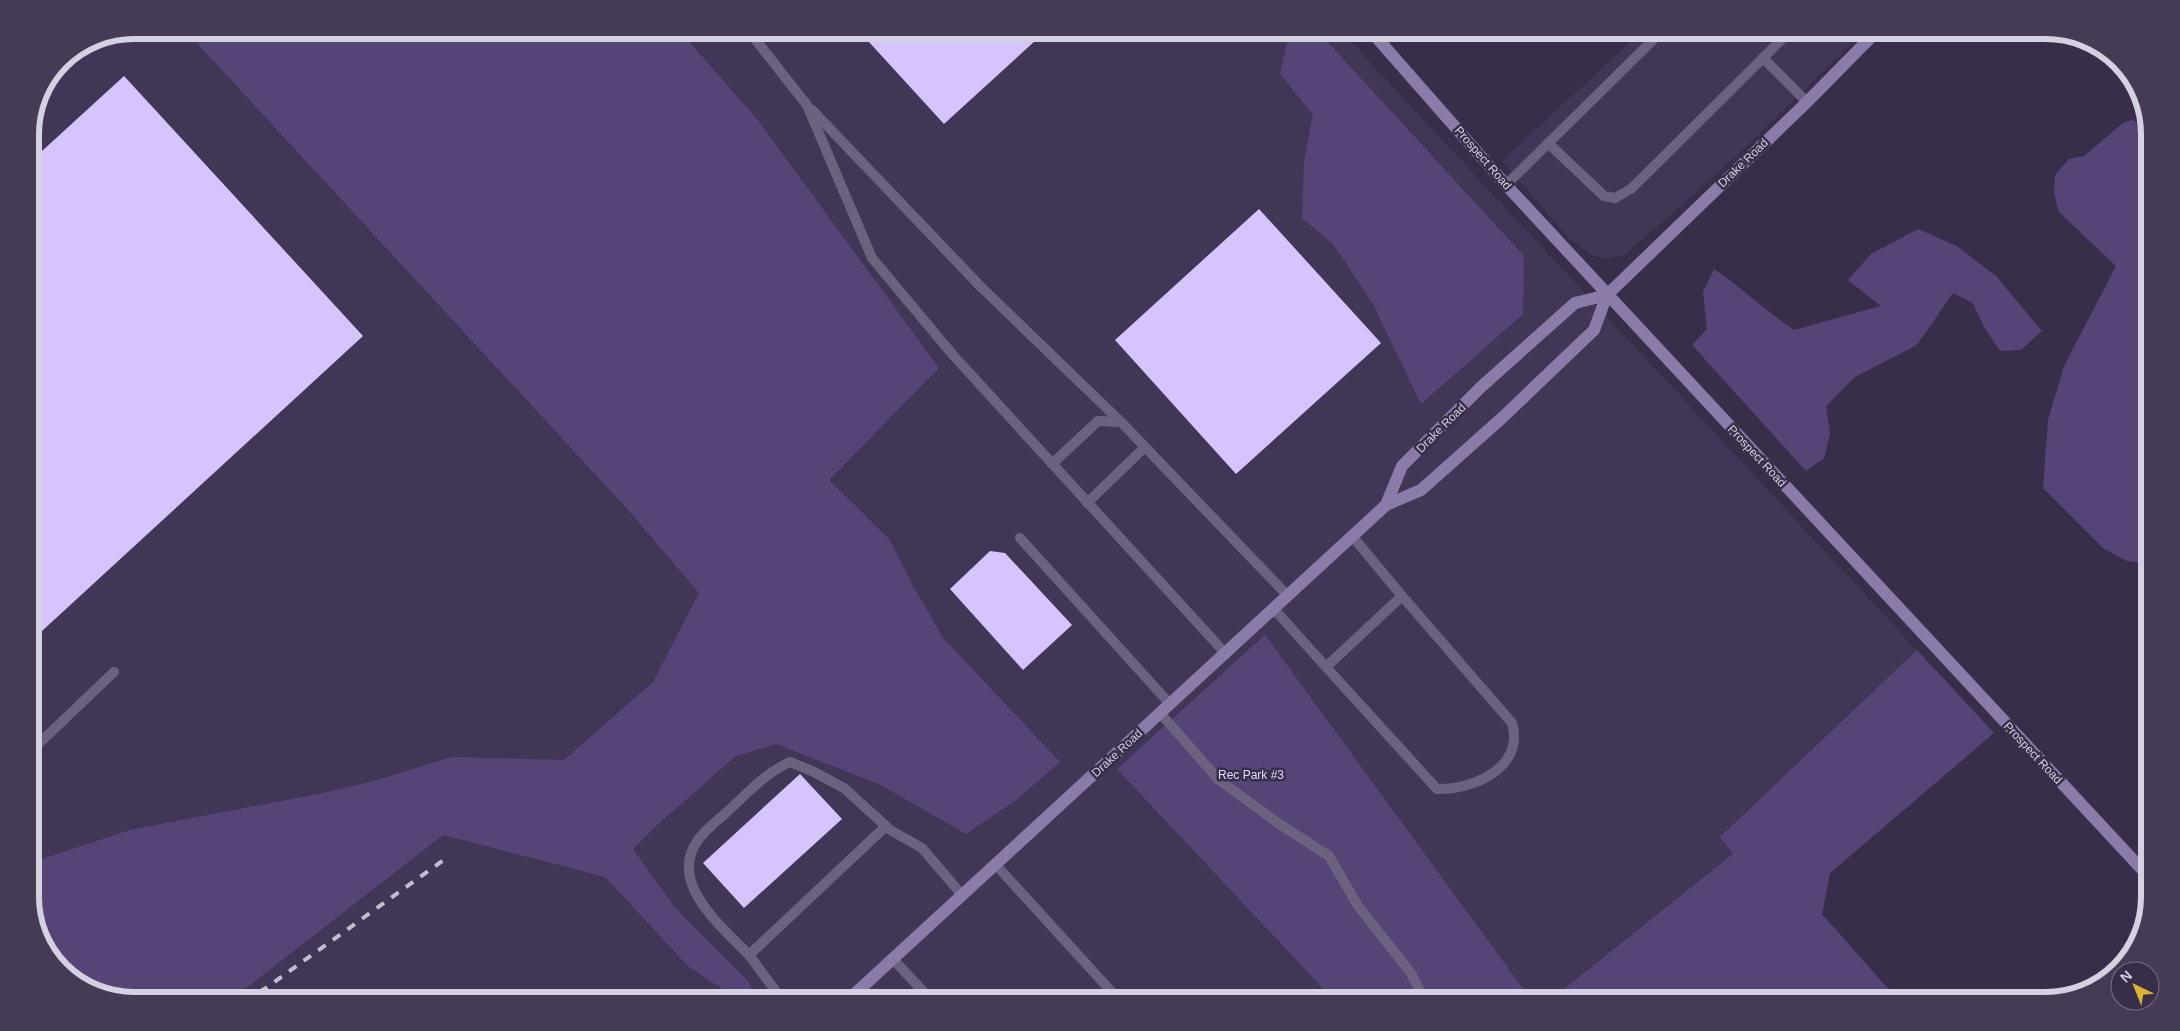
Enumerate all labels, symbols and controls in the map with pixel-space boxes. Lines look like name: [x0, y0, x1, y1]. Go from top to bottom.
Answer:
street label: Prospect Road: [1452, 123, 1514, 193]
street label: Drake Road: [1715, 136, 1771, 190]
street label: Drake Road: [1413, 400, 1469, 456]
street label: Prospect Road: [1725, 422, 1789, 490]
street label: Prospect Road: [2001, 719, 2065, 787]
street label: Drake Road: [1089, 726, 1145, 780]
park label: Rec Park #3: [1218, 768, 1284, 782]
north arrow: [2110, 961, 2160, 1011]
text: N: [2117, 967, 2135, 986]

